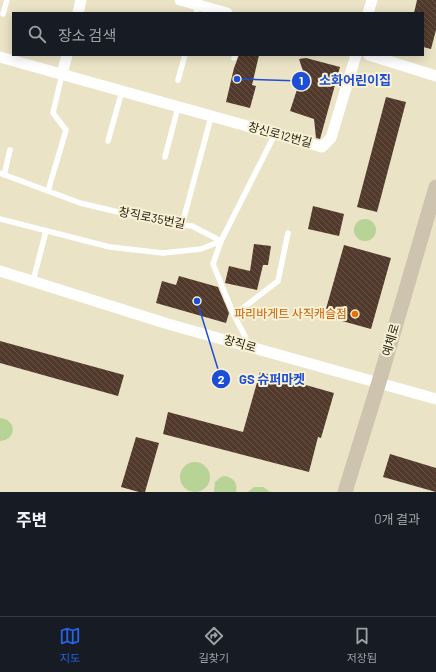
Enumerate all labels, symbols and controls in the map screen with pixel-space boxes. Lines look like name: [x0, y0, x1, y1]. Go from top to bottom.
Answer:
search box: [12, 12, 424, 56]
icon: search: [26, 23, 48, 45]
text: 장소 검색: [58, 26, 116, 44]
callout: 소화어린이집: [291, 68, 399, 93]
text: 소화어린이집: [319, 72, 391, 88]
text: 1: [299, 73, 303, 87]
street label: 창신로12번길: [247, 119, 314, 149]
street label: 창직로35번길: [118, 204, 187, 230]
place label: 파리바게트 사직캐슬점: [234, 306, 347, 320]
marker: 파리바게트 사직캐슬점: [350, 309, 360, 319]
street label: 예체로: [379, 322, 401, 358]
street label: 창직로: [222, 332, 258, 354]
callout: GS 슈퍼마켓: [211, 367, 313, 392]
text: GS 슈퍼마켓: [239, 371, 305, 387]
text: 2: [218, 372, 225, 386]
text: 주변: [16, 509, 47, 529]
text: 0개 결과: [374, 511, 420, 527]
tab: 지도: [59, 625, 81, 665]
tab: 길찾기: [199, 625, 229, 665]
tab: 저장됨: [347, 625, 377, 665]

